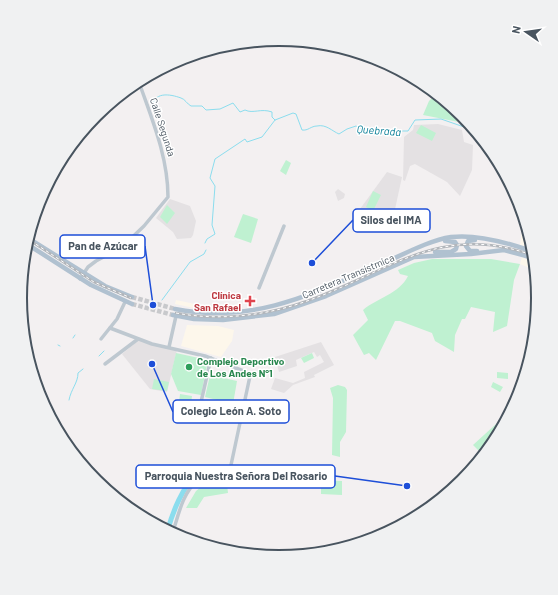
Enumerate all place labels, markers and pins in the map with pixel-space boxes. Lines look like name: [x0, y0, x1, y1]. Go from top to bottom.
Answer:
callout: Silos del IMA: [353, 209, 430, 232]
callout: Pan de Azúcar: [60, 235, 145, 258]
place label: Clínica San Rafael: [194, 289, 241, 313]
marker: Clínica San Rafael: [244, 295, 256, 307]
place label: Complejo Deportivo de Los Andes N°1: [197, 355, 285, 379]
marker: Complejo Deportivo de Los Andes N°1: [184, 362, 194, 372]
callout: Colegio León A. Soto: [173, 400, 289, 423]
callout: Parroquia Nuestra Señora Del Rosario: [136, 465, 335, 488]

